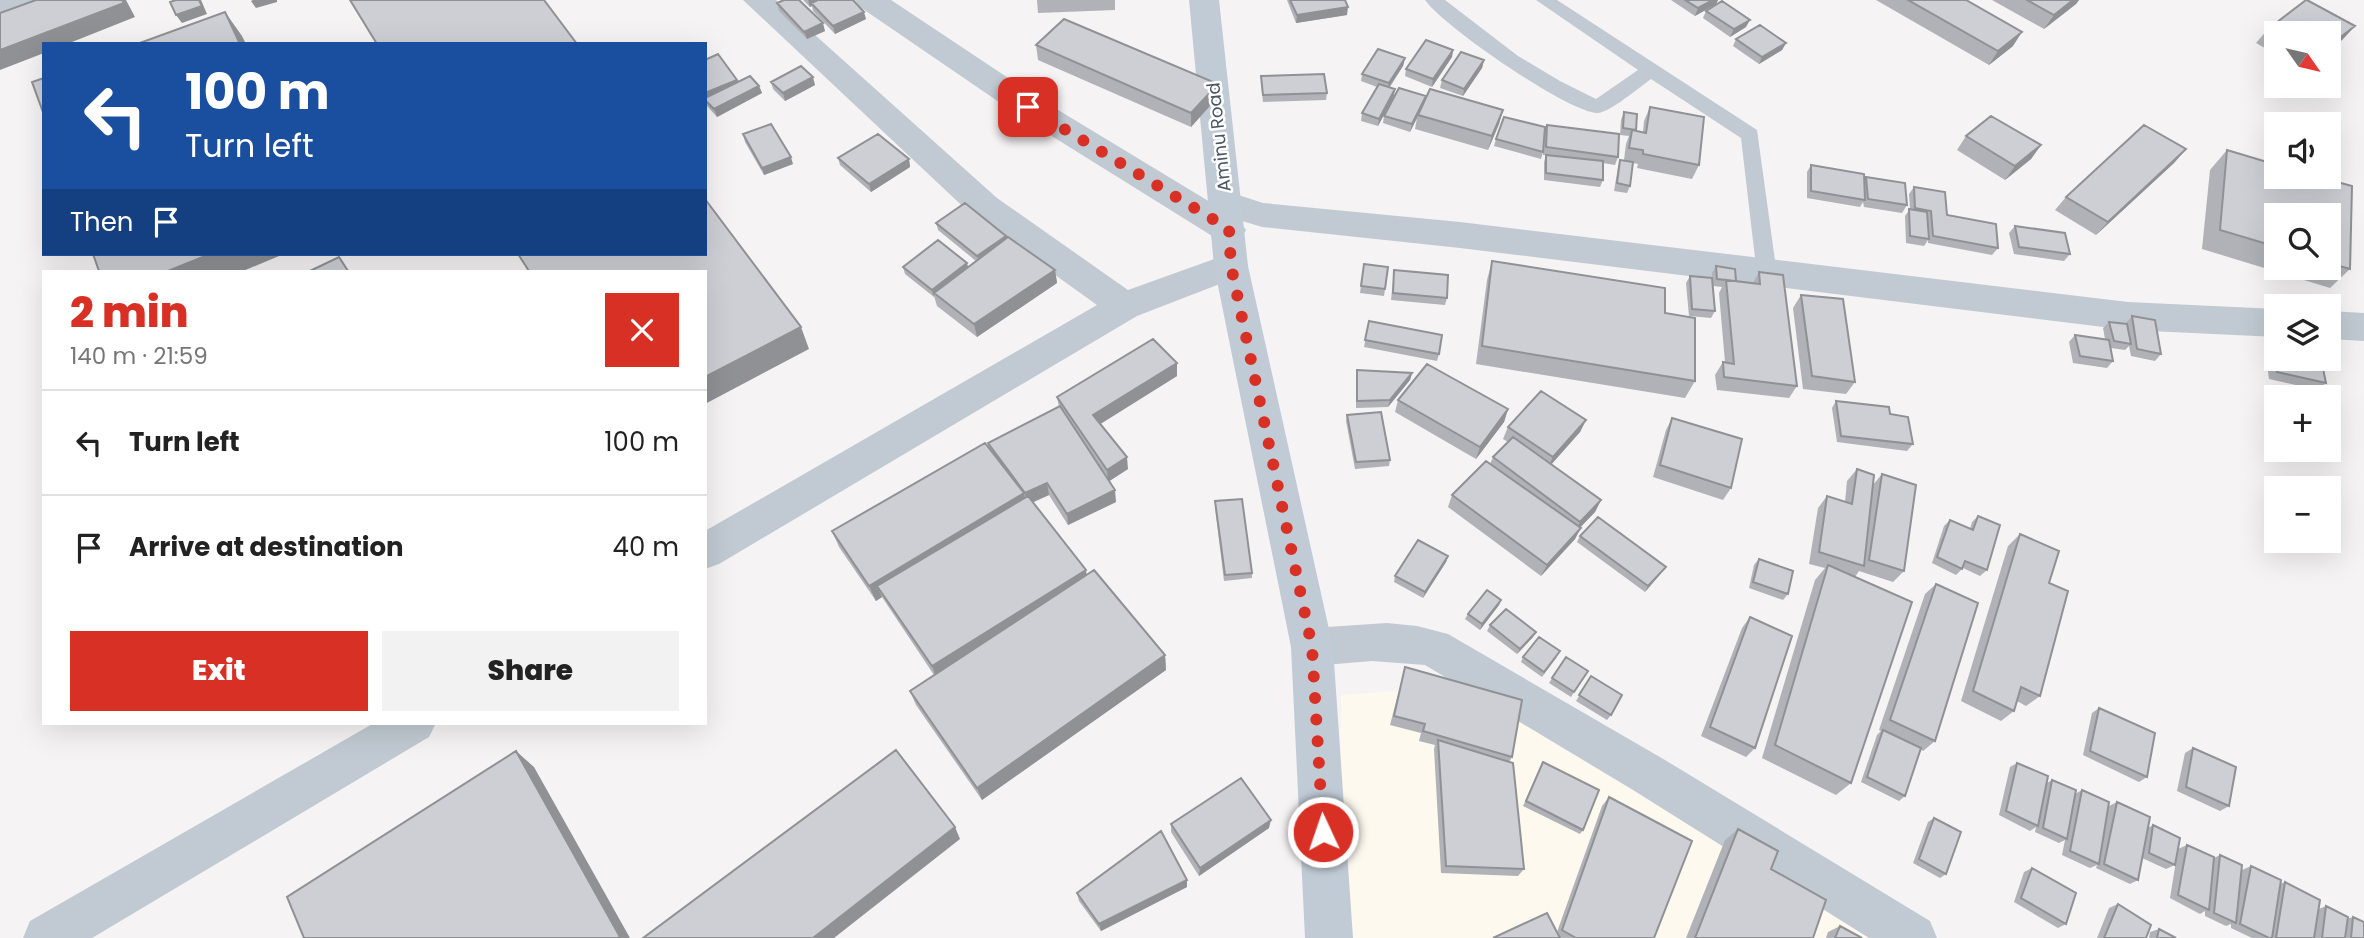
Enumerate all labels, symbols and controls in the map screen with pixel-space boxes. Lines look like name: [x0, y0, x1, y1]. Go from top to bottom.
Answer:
north arrow: [2264, 21, 2342, 98]
map controls: [2264, 21, 2341, 553]
text: 100 m: [185, 58, 330, 126]
icon: left: [70, 70, 161, 161]
pin: [998, 77, 1058, 137]
street label: Aminu Road: [1200, 81, 1237, 193]
icon: arrive: [1009, 88, 1047, 126]
button: sound: [2264, 112, 2341, 189]
text: Turn left: [185, 123, 314, 168]
icon: arrive: [147, 203, 185, 241]
button: search: [2264, 203, 2341, 280]
text: Then: [70, 204, 133, 240]
text: 2 min: [70, 283, 188, 342]
button: close: [605, 293, 679, 367]
button: layers: [2264, 294, 2341, 371]
text: 140 m · 21:59: [70, 340, 208, 372]
button: +: [2264, 385, 2341, 462]
icon: left: [70, 424, 108, 462]
text: Turn left: [129, 424, 240, 460]
text: 100 m: [604, 424, 679, 460]
button: −: [2264, 476, 2341, 553]
icon: arrive: [70, 529, 108, 567]
text: Arrive at destination: [129, 529, 404, 565]
text: 40 m: [613, 529, 679, 565]
button: Exit: [70, 631, 368, 711]
button: Share: [382, 631, 679, 711]
position arrow: [1286, 795, 1360, 869]

